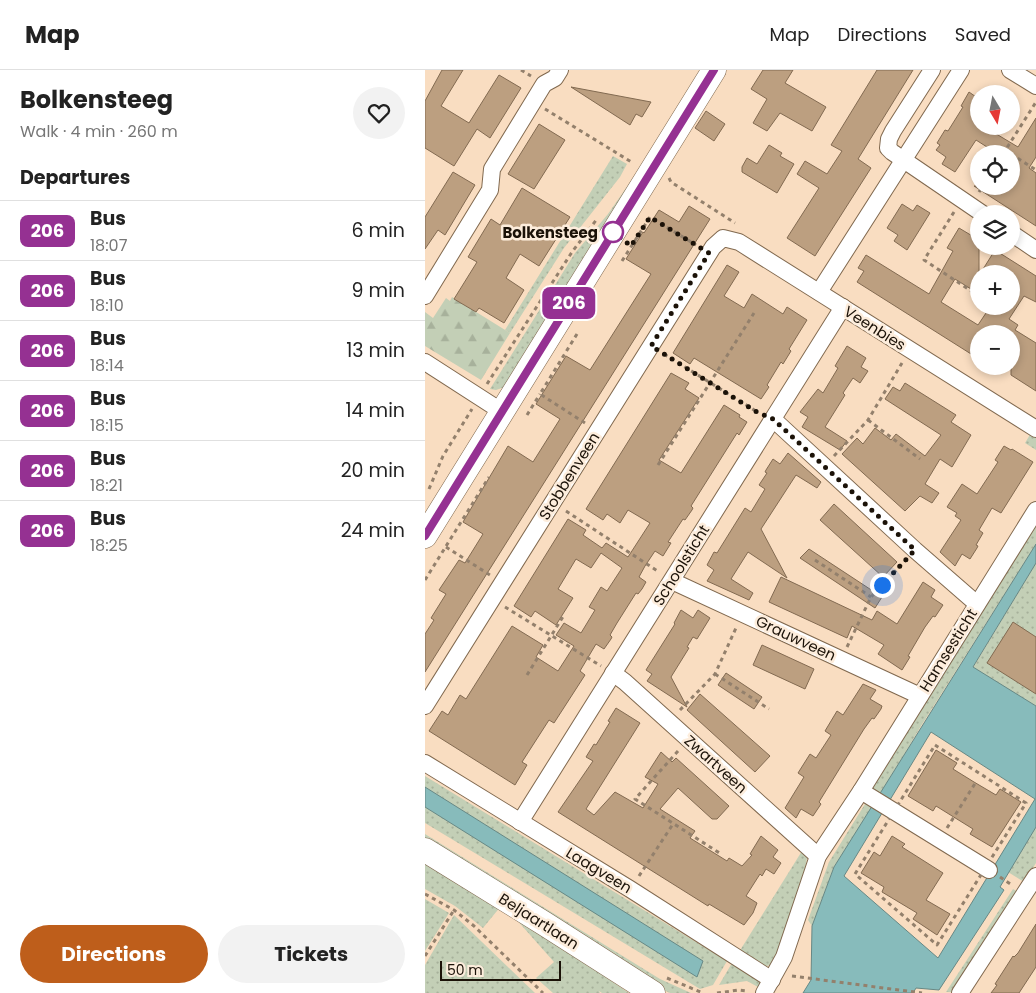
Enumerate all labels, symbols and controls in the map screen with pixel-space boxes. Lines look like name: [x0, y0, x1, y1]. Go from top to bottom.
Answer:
text: Map: [25, 18, 80, 51]
text: Map: [770, 22, 809, 47]
text: Directions: [837, 22, 927, 47]
text: Saved: [955, 22, 1011, 47]
text: Bolkensteeg: [20, 83, 173, 116]
north arrow: [970, 85, 1020, 135]
map controls: [970, 85, 1020, 375]
button: heart: [353, 87, 405, 139]
text: Walk · 4 min · 260 m: [20, 120, 178, 143]
button: locate: [970, 145, 1020, 195]
text: Departures: [20, 164, 130, 191]
text: Bus: [90, 205, 126, 232]
button: layers: [970, 205, 1020, 255]
text: 6 min: [351, 217, 405, 244]
text: 206: [31, 218, 64, 243]
marker: Bolkensteeg: [602, 221, 624, 243]
place label: Bolkensteeg: [502, 222, 598, 243]
text: 18:07: [90, 234, 127, 257]
text: Bus: [90, 265, 126, 292]
button: +: [970, 265, 1020, 315]
text: 9 min: [352, 277, 405, 304]
text: 206: [31, 278, 64, 303]
line badge: 206: [540, 287, 598, 319]
text: 206: [552, 290, 586, 315]
text: 18:10: [90, 294, 124, 317]
street label: Veenbies: [840, 301, 910, 355]
text: Bus: [90, 325, 126, 352]
button: −: [970, 325, 1020, 375]
text: 13 min: [346, 337, 405, 364]
text: 206: [31, 338, 64, 363]
text: 18:14: [90, 354, 124, 377]
text: Bus: [90, 385, 126, 412]
text: 14 min: [345, 397, 405, 424]
text: 206: [31, 398, 64, 423]
text: 18:15: [90, 414, 124, 437]
street label: Stobbenveen: [534, 428, 604, 524]
text: Bus: [90, 445, 126, 472]
text: 20 min: [341, 457, 405, 484]
text: 206: [31, 458, 64, 483]
text: 18:21: [90, 474, 123, 497]
text: Bus: [90, 505, 126, 532]
text: 24 min: [341, 517, 405, 544]
text: 206: [31, 518, 64, 543]
street label: Schoolsticht: [648, 521, 714, 609]
text: 18:25: [90, 534, 128, 557]
your location: [870, 573, 895, 598]
street label: Hamsesticht: [914, 604, 982, 696]
street label: Grauwveen: [753, 610, 839, 666]
street label: Zwartveen: [680, 730, 752, 798]
street label: Laagveen: [562, 842, 636, 898]
street label: Beljaartlaan: [495, 888, 583, 954]
button: Directions: [20, 925, 208, 983]
button: Tickets: [218, 925, 405, 983]
scale bar: [440, 958, 561, 981]
text: 50 m: [447, 960, 483, 980]

